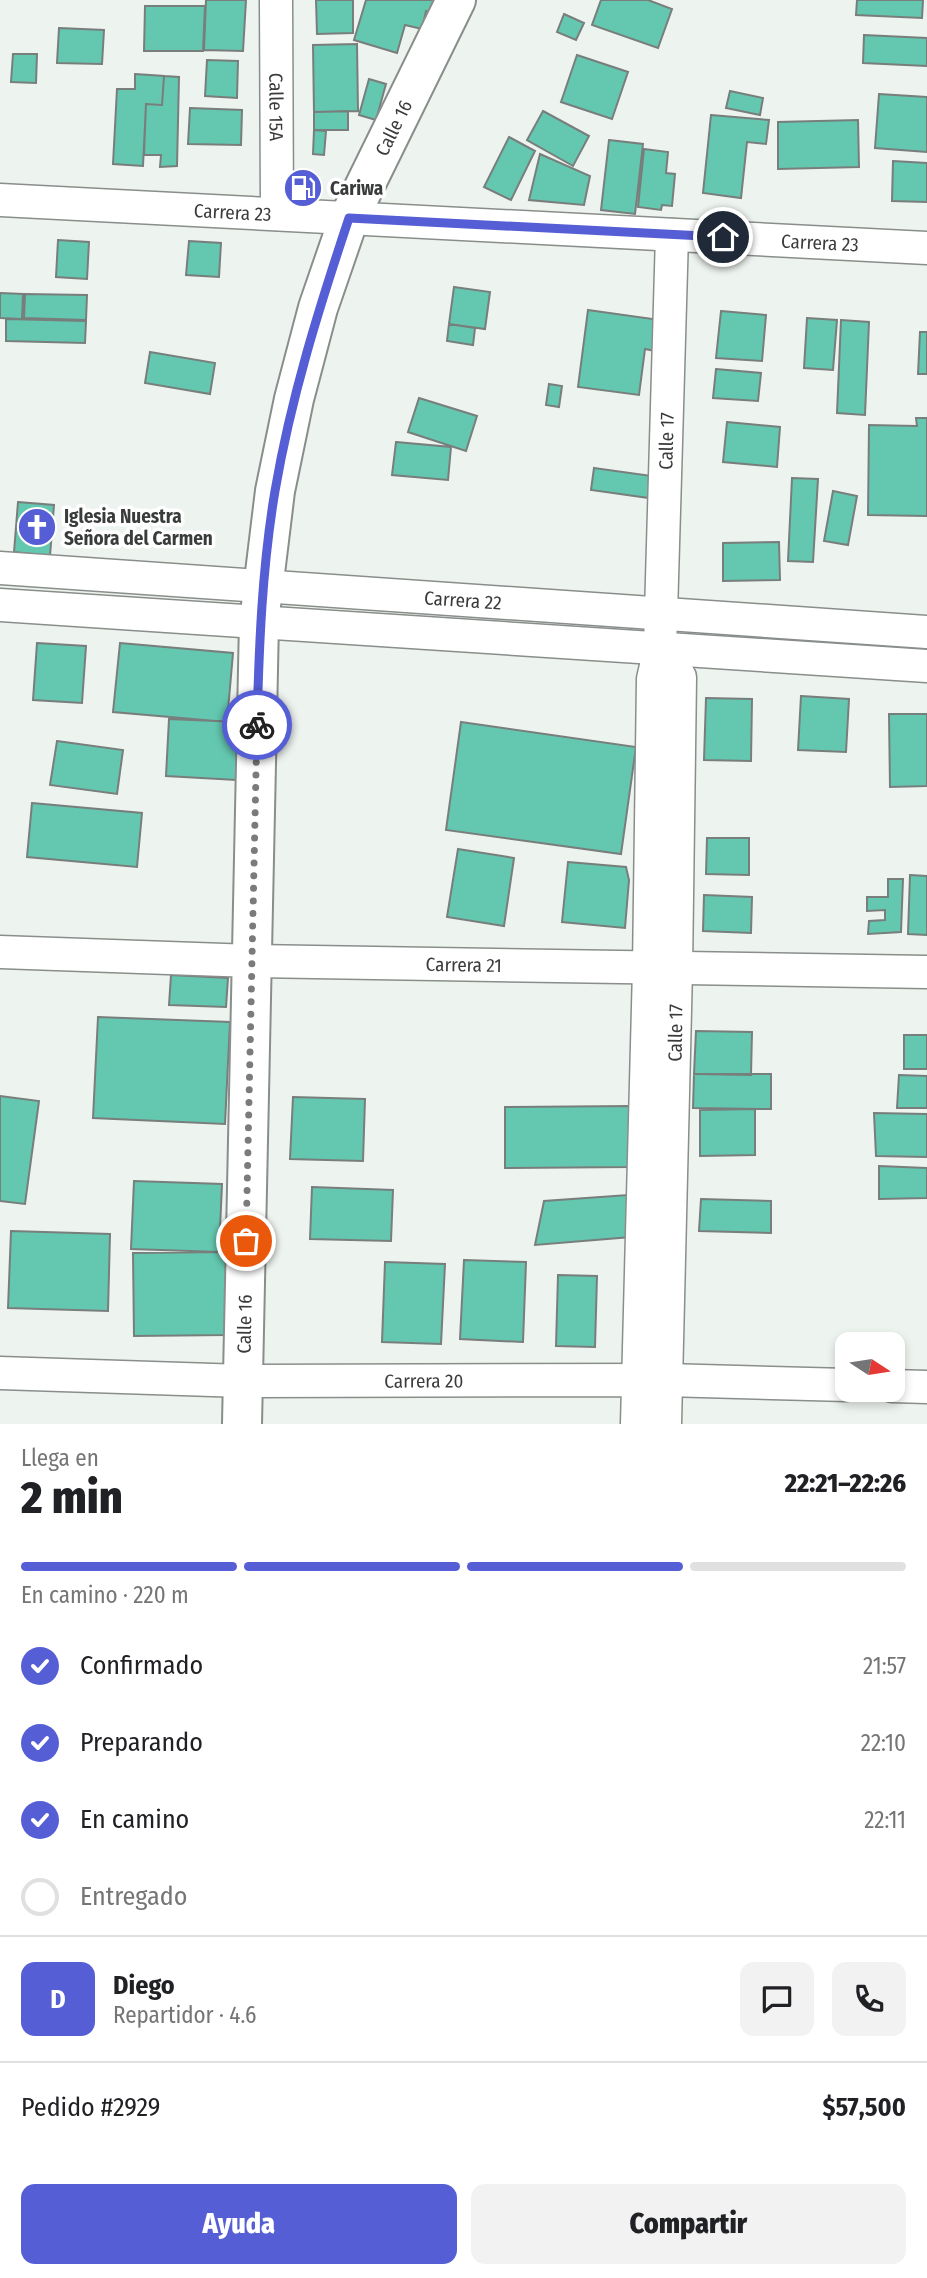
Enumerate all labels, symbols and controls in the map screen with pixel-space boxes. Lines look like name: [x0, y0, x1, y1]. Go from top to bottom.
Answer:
street label: Calle 15A: [264, 73, 288, 141]
street label: Calle 16: [370, 96, 417, 160]
fuel station icon: Cariwa: [282, 167, 324, 209]
place label: Cariwa: [330, 177, 383, 200]
street label: Carrera 23: [193, 199, 272, 226]
pin: [693, 207, 753, 267]
icon: home: [704, 218, 742, 256]
street label: Carrera 23: [780, 229, 859, 256]
street label: Calle 17: [654, 412, 679, 470]
place label: Iglesia Nuestra Señora del Carmen: [64, 505, 213, 550]
church icon: Iglesia Nuestra Señora del Carmen: [16, 506, 58, 548]
street label: Carrera 22: [423, 586, 502, 615]
courier: [222, 690, 292, 760]
icon: bike: [238, 706, 276, 744]
street label: Carrera 21: [426, 953, 502, 977]
street label: Calle 17: [664, 1004, 688, 1062]
pin: [216, 1211, 276, 1271]
icon: bag: [227, 1222, 265, 1260]
street label: Calle 16: [232, 1294, 257, 1354]
north arrow: [835, 1332, 905, 1402]
map controls: [835, 1332, 905, 1402]
street label: Carrera 20: [384, 1369, 463, 1393]
text: Llega en: [21, 1444, 99, 1472]
text: 22:21–22:26: [785, 1468, 906, 1499]
text: 2 min: [21, 1470, 123, 1525]
text: En camino · 220 m: [21, 1581, 189, 1609]
icon: check: [21, 1647, 59, 1685]
text: Confirmado: [80, 1650, 203, 1681]
text: 21:57: [863, 1652, 906, 1680]
icon: check: [21, 1724, 59, 1762]
text: Preparando: [80, 1727, 203, 1758]
text: 22:10: [861, 1729, 906, 1757]
icon: check: [21, 1801, 59, 1839]
text: En camino: [80, 1804, 189, 1835]
text: 22:11: [864, 1806, 906, 1834]
text: Entregado: [80, 1881, 187, 1912]
button: chat: [740, 1962, 814, 2036]
button: phone: [832, 1962, 906, 2036]
text: Diego: [113, 1970, 175, 2001]
text: D: [50, 1984, 66, 2015]
text: Repartidor · 4.6: [113, 2001, 257, 2029]
text: Pedido #2929: [21, 2092, 160, 2123]
text: $57,500: [823, 2092, 906, 2123]
button: Ayuda: [21, 2184, 457, 2264]
button: Compartir: [471, 2184, 906, 2264]

